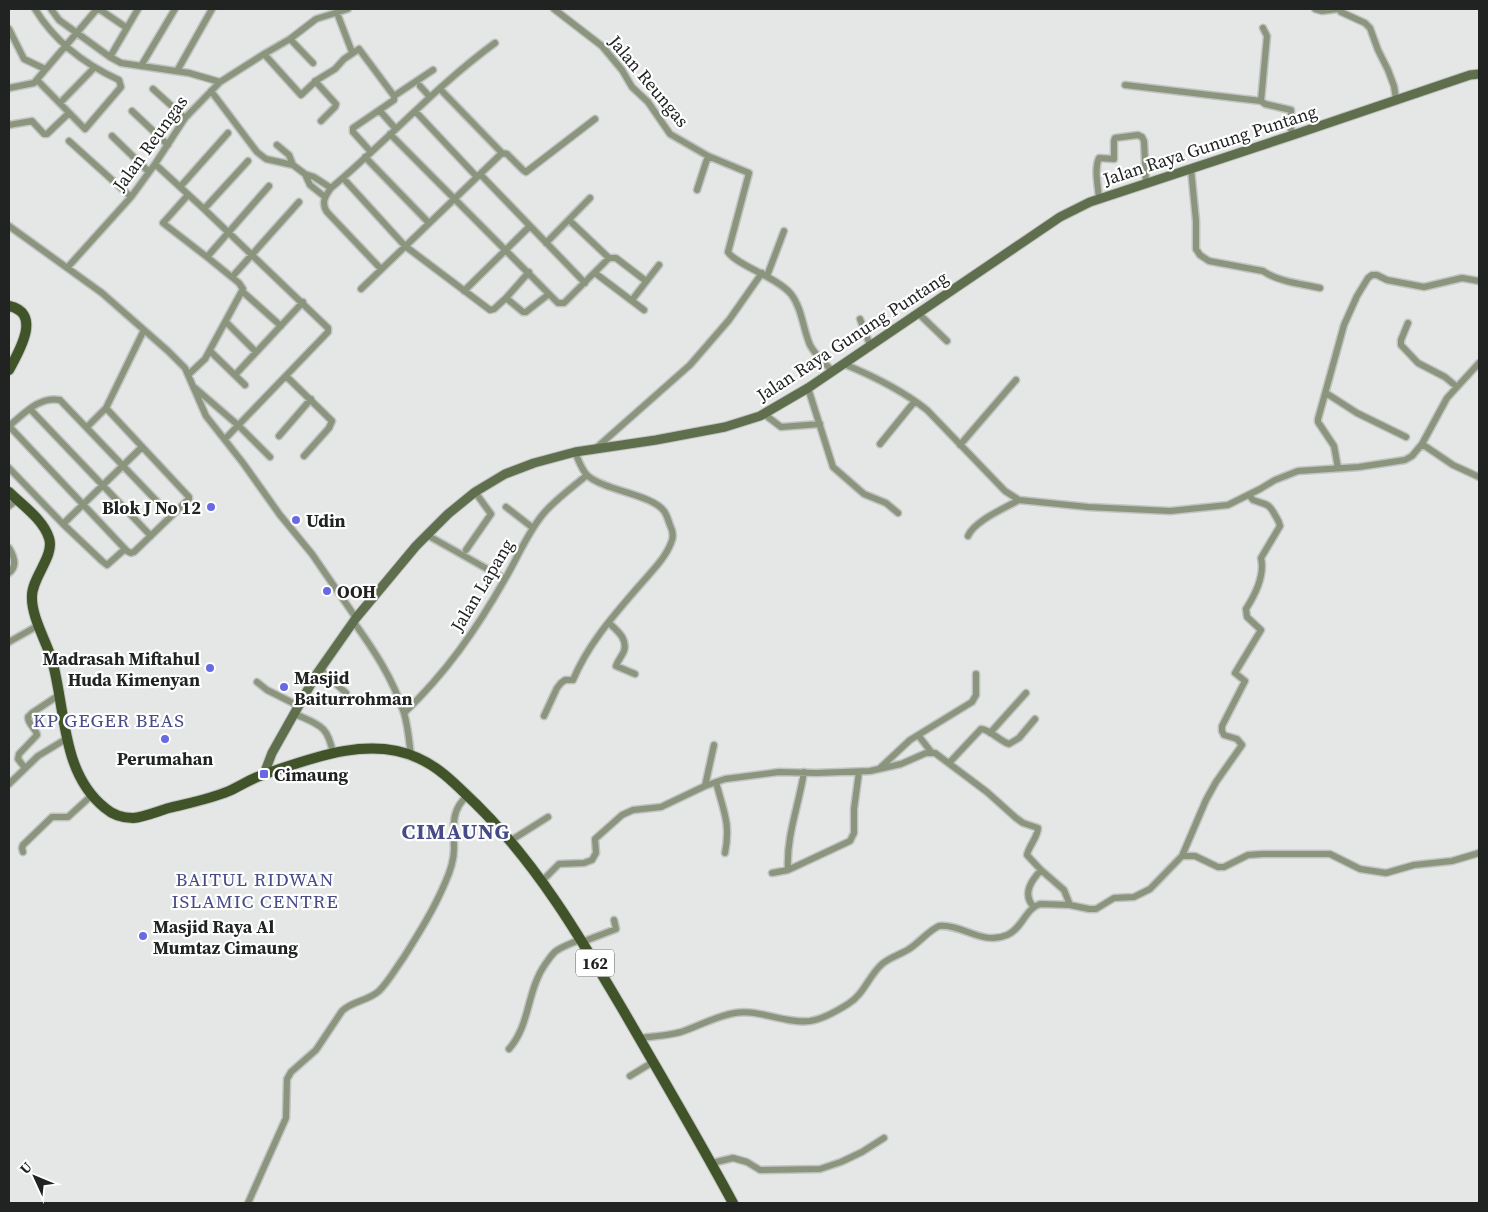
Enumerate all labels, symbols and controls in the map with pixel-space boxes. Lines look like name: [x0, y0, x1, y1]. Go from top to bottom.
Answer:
street label: Jalan Reungas: [603, 29, 695, 132]
street label: Jalan Reungas: [106, 90, 193, 197]
street label: Jalan Raya Gunung Puntang: [1099, 99, 1320, 192]
street label: Jalan Raya Gunung Puntang: [751, 265, 952, 408]
place label: Blok J No 12: [102, 495, 201, 520]
marker: Blok J No 12: [205, 501, 217, 513]
place label: Udin: [306, 508, 346, 533]
marker: Udin: [290, 514, 302, 526]
street label: Jalan Lapang: [444, 534, 520, 637]
place label: OOH: [337, 579, 376, 604]
marker: OOH: [321, 585, 333, 597]
place label: Madrasah Miftahul Huda Kimenyan: [43, 646, 200, 692]
marker: Madrasah Miftahul Huda Kimenyan: [204, 662, 216, 674]
place label: Masjid Baiturrohman: [294, 665, 413, 711]
marker: Masjid Baiturrohman: [278, 681, 290, 693]
district label: KP GEGER BEAS: [33, 707, 185, 733]
marker: Perumahan: [159, 733, 171, 745]
place label: Perumahan: [117, 746, 213, 771]
place label: Cimaung: [274, 762, 348, 787]
marker: Cimaung: [258, 768, 270, 780]
district label: CIMAUNG: [402, 816, 510, 846]
district label: BAITUL RIDWAN ISLAMIC CENTRE: [171, 866, 339, 914]
place label: Masjid Raya Al Mumtaz Cimaung: [153, 914, 298, 960]
marker: Masjid Raya Al Mumtaz Cimaung: [137, 930, 149, 942]
road number: 162: [576, 950, 614, 976]
north arrow: [10, 1152, 60, 1202]
text: U: [15, 1157, 36, 1179]

